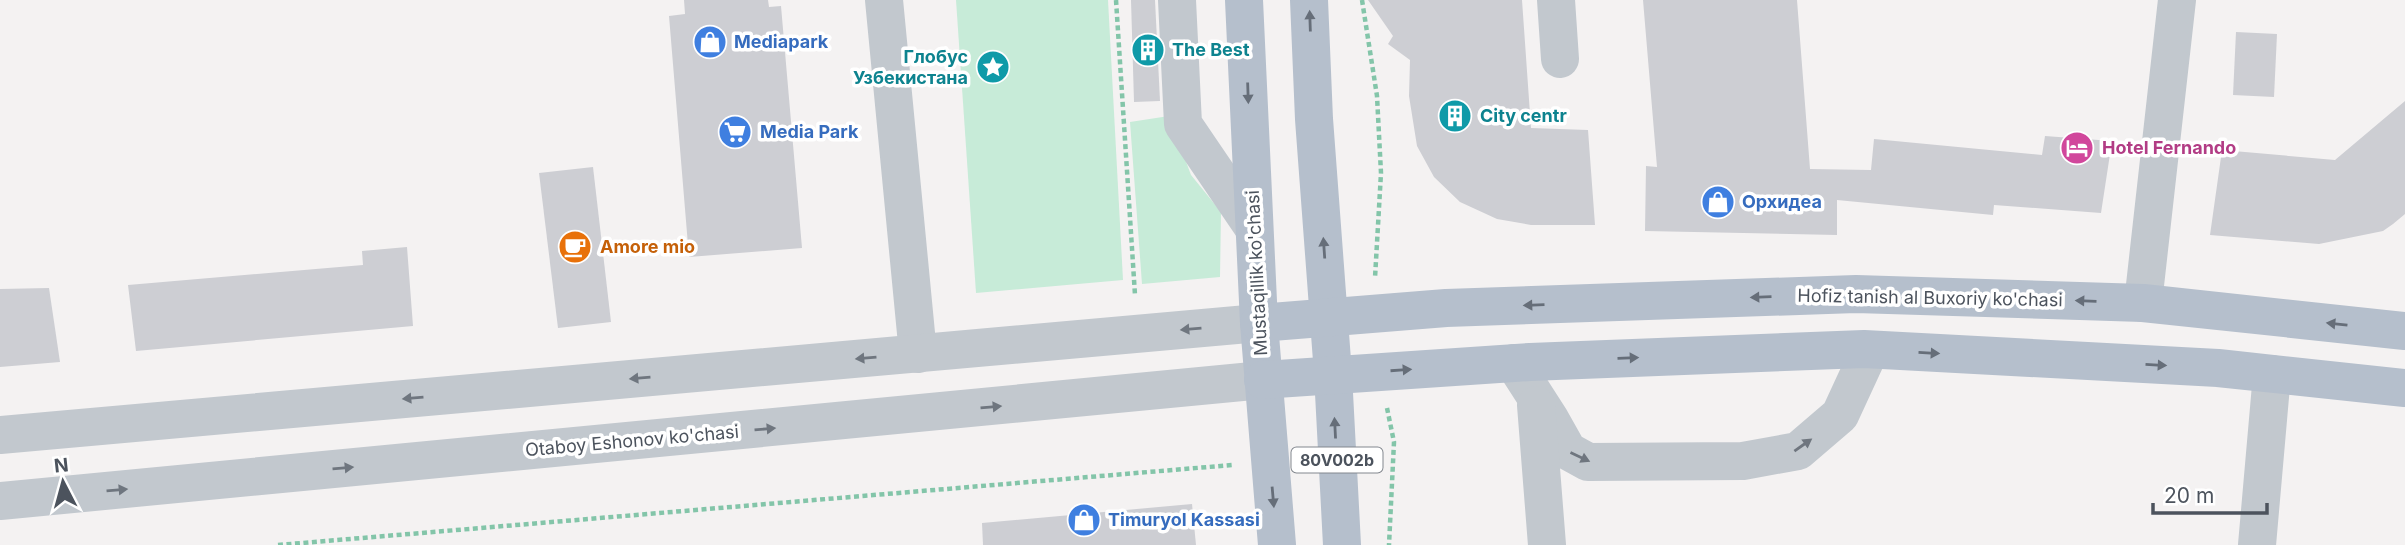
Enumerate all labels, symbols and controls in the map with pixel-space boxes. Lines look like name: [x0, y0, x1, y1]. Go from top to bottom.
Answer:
one-way arrow: [1304, 10, 1315, 32]
shop icon: Mediapark: [691, 23, 729, 61]
place label: Mediapark: [734, 31, 829, 52]
building icon: The Best: [1129, 31, 1167, 69]
place label: The Best: [1172, 39, 1250, 60]
place label: Глобус Узбекистана: [853, 46, 968, 88]
place icon: Глобус Узбекистана: [974, 48, 1012, 86]
one-way arrow: [1242, 82, 1253, 104]
building icon: City centr: [1436, 97, 1474, 135]
place label: City centr: [1480, 105, 1567, 126]
supermarket icon: Media Park: [716, 113, 754, 151]
place label: Media Park: [760, 121, 859, 142]
hotel icon: Hotel Fernando: [2058, 129, 2096, 167]
place label: Hotel Fernando: [2102, 137, 2236, 158]
shop icon: Орхидеа: [1699, 183, 1737, 221]
street label: Mustaqillik ko'chasi: [1242, 190, 1271, 356]
place label: Орхидеа: [1742, 191, 1822, 212]
cafe icon: Amore mio: [556, 228, 594, 266]
place label: Amore mio: [600, 236, 695, 257]
one-way arrow: [1318, 237, 1329, 259]
street label: Hofiz tanish al Buxoriy ko'chasi: [1797, 285, 2063, 310]
one-way arrow: [1750, 291, 1772, 302]
one-way arrow: [2075, 295, 2097, 306]
one-way arrow: [1522, 300, 1544, 311]
one-way arrow: [2326, 318, 2348, 329]
one-way arrow: [1179, 324, 1201, 335]
one-way arrow: [1918, 347, 1940, 358]
one-way arrow: [855, 353, 877, 364]
one-way arrow: [1617, 353, 1639, 364]
one-way arrow: [2145, 359, 2167, 370]
one-way arrow: [1390, 364, 1412, 375]
one-way arrow: [629, 373, 651, 384]
one-way arrow: [402, 393, 424, 404]
one-way arrow: [981, 401, 1003, 412]
one-way arrow: [1330, 417, 1341, 439]
street label: Otaboy Eshonov ko'chasi: [524, 421, 740, 460]
one-way arrow: [754, 423, 776, 434]
one-way arrow: [1794, 438, 1812, 452]
north arrow: [28, 447, 98, 517]
road number: 80V002b: [1292, 447, 1382, 472]
one-way arrow: [1570, 451, 1590, 463]
text: N: [53, 453, 70, 478]
one-way arrow: [332, 463, 354, 474]
scale bar: [2153, 472, 2267, 516]
text: 20 m: [2164, 483, 2214, 508]
one-way arrow: [106, 484, 128, 495]
one-way arrow: [1268, 487, 1279, 509]
shop icon: Timuryol Kassasi: [1065, 501, 1103, 539]
place label: Timuryol Kassasi: [1108, 509, 1260, 530]

